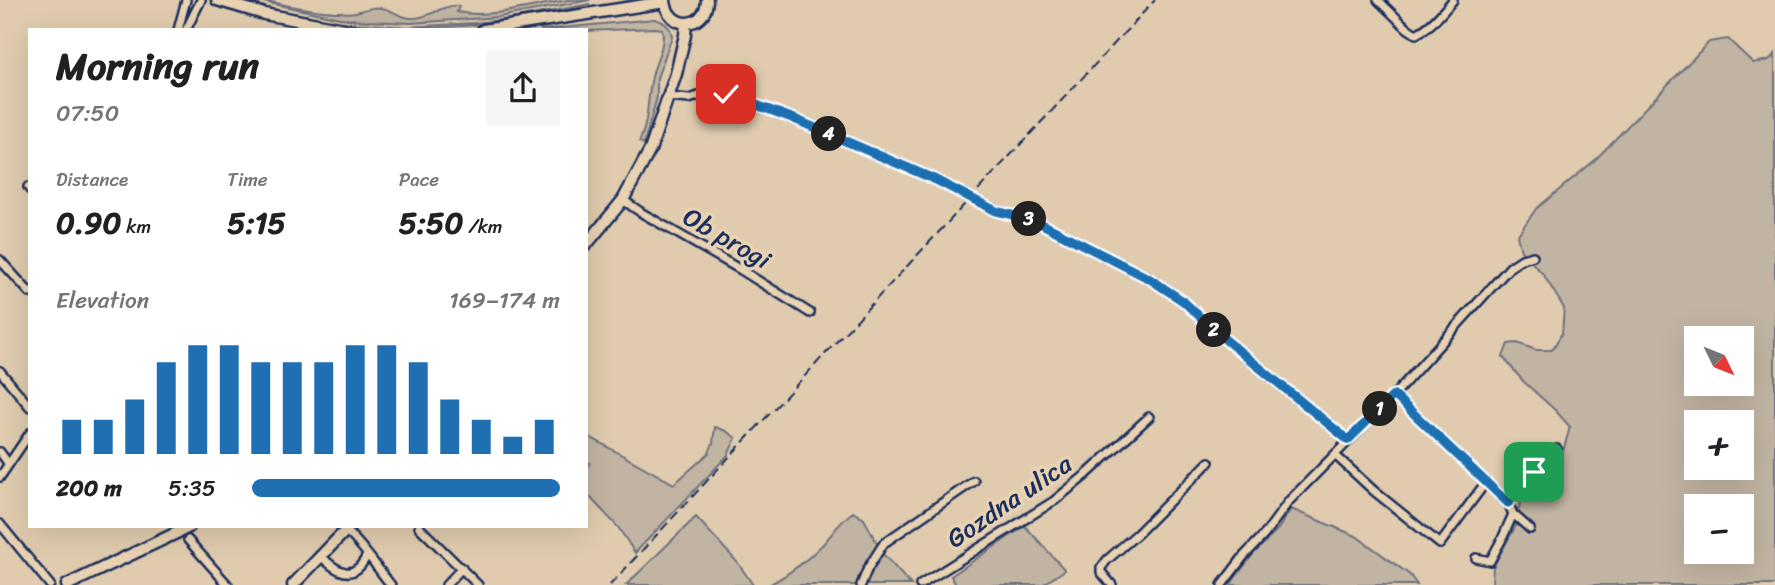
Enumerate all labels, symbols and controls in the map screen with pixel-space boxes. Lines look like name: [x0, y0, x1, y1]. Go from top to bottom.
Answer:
text: Morning run: [56, 33, 259, 100]
button: share: [486, 51, 560, 125]
pin: [696, 64, 756, 124]
icon: check: [707, 75, 745, 113]
text: 07:50: [56, 93, 119, 134]
pin: 4: [812, 116, 846, 152]
text: 4: [823, 117, 834, 150]
text: Distance: [56, 163, 128, 196]
text: Time: [227, 163, 268, 196]
text: Pace: [399, 163, 439, 196]
street label: Ob progi: [674, 194, 781, 282]
text: 0.90: [56, 196, 121, 250]
text: 5:15: [227, 196, 286, 250]
text: 5:50: [399, 196, 463, 250]
pin: 3: [1012, 202, 1046, 236]
text: 3: [1023, 202, 1034, 235]
text: km: [121, 210, 151, 243]
text: /km: [463, 210, 502, 243]
text: Elevation: [56, 280, 149, 321]
text: 169–174 m: [449, 280, 560, 321]
pin: 2: [1196, 312, 1232, 348]
text: 2: [1208, 313, 1219, 346]
north arrow: [1684, 326, 1754, 396]
map controls: [1684, 326, 1754, 564]
pin: 1: [1362, 392, 1398, 426]
text: 1: [1375, 392, 1384, 425]
button: +: [1684, 410, 1754, 480]
street label: Gozdna ulica: [936, 441, 1082, 560]
pin: [1504, 442, 1564, 502]
icon: arrive: [1515, 453, 1553, 491]
text: 200 m: [56, 468, 122, 509]
text: 5:35: [168, 468, 216, 509]
button: −: [1684, 494, 1754, 564]

